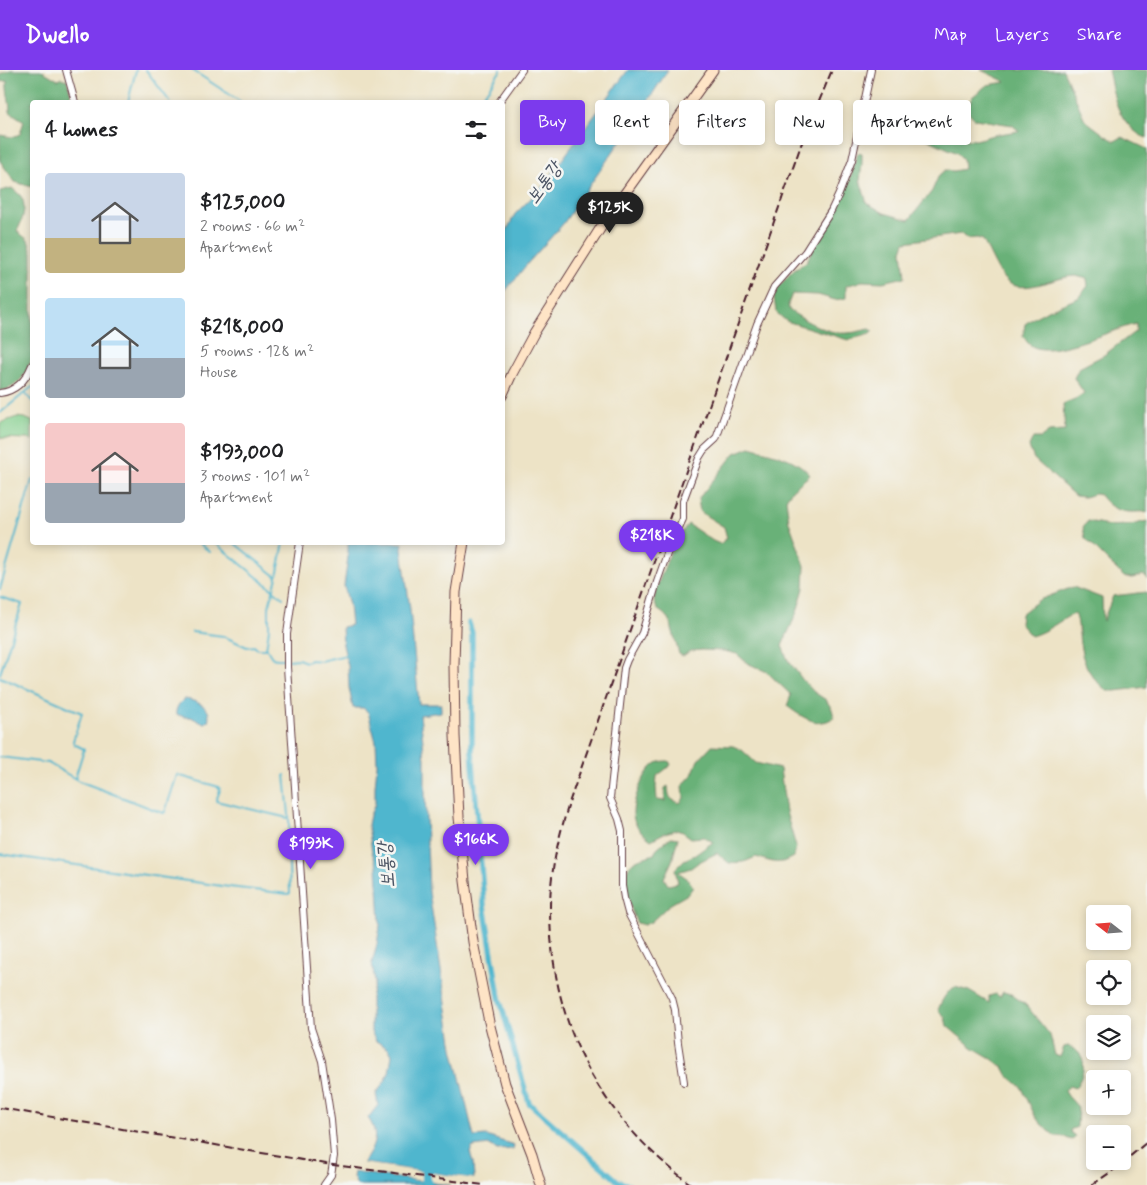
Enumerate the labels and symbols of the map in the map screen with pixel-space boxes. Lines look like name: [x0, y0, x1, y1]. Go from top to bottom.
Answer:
water label: 보통강: [521, 155, 569, 209]
pin: $125K: [575, 191, 645, 234]
pin: $218K: [617, 520, 687, 562]
pin: $166K: [441, 824, 511, 866]
pin: $193K: [276, 828, 346, 870]
water label: 보통강: [372, 838, 401, 889]
north arrow: [1086, 905, 1131, 950]

